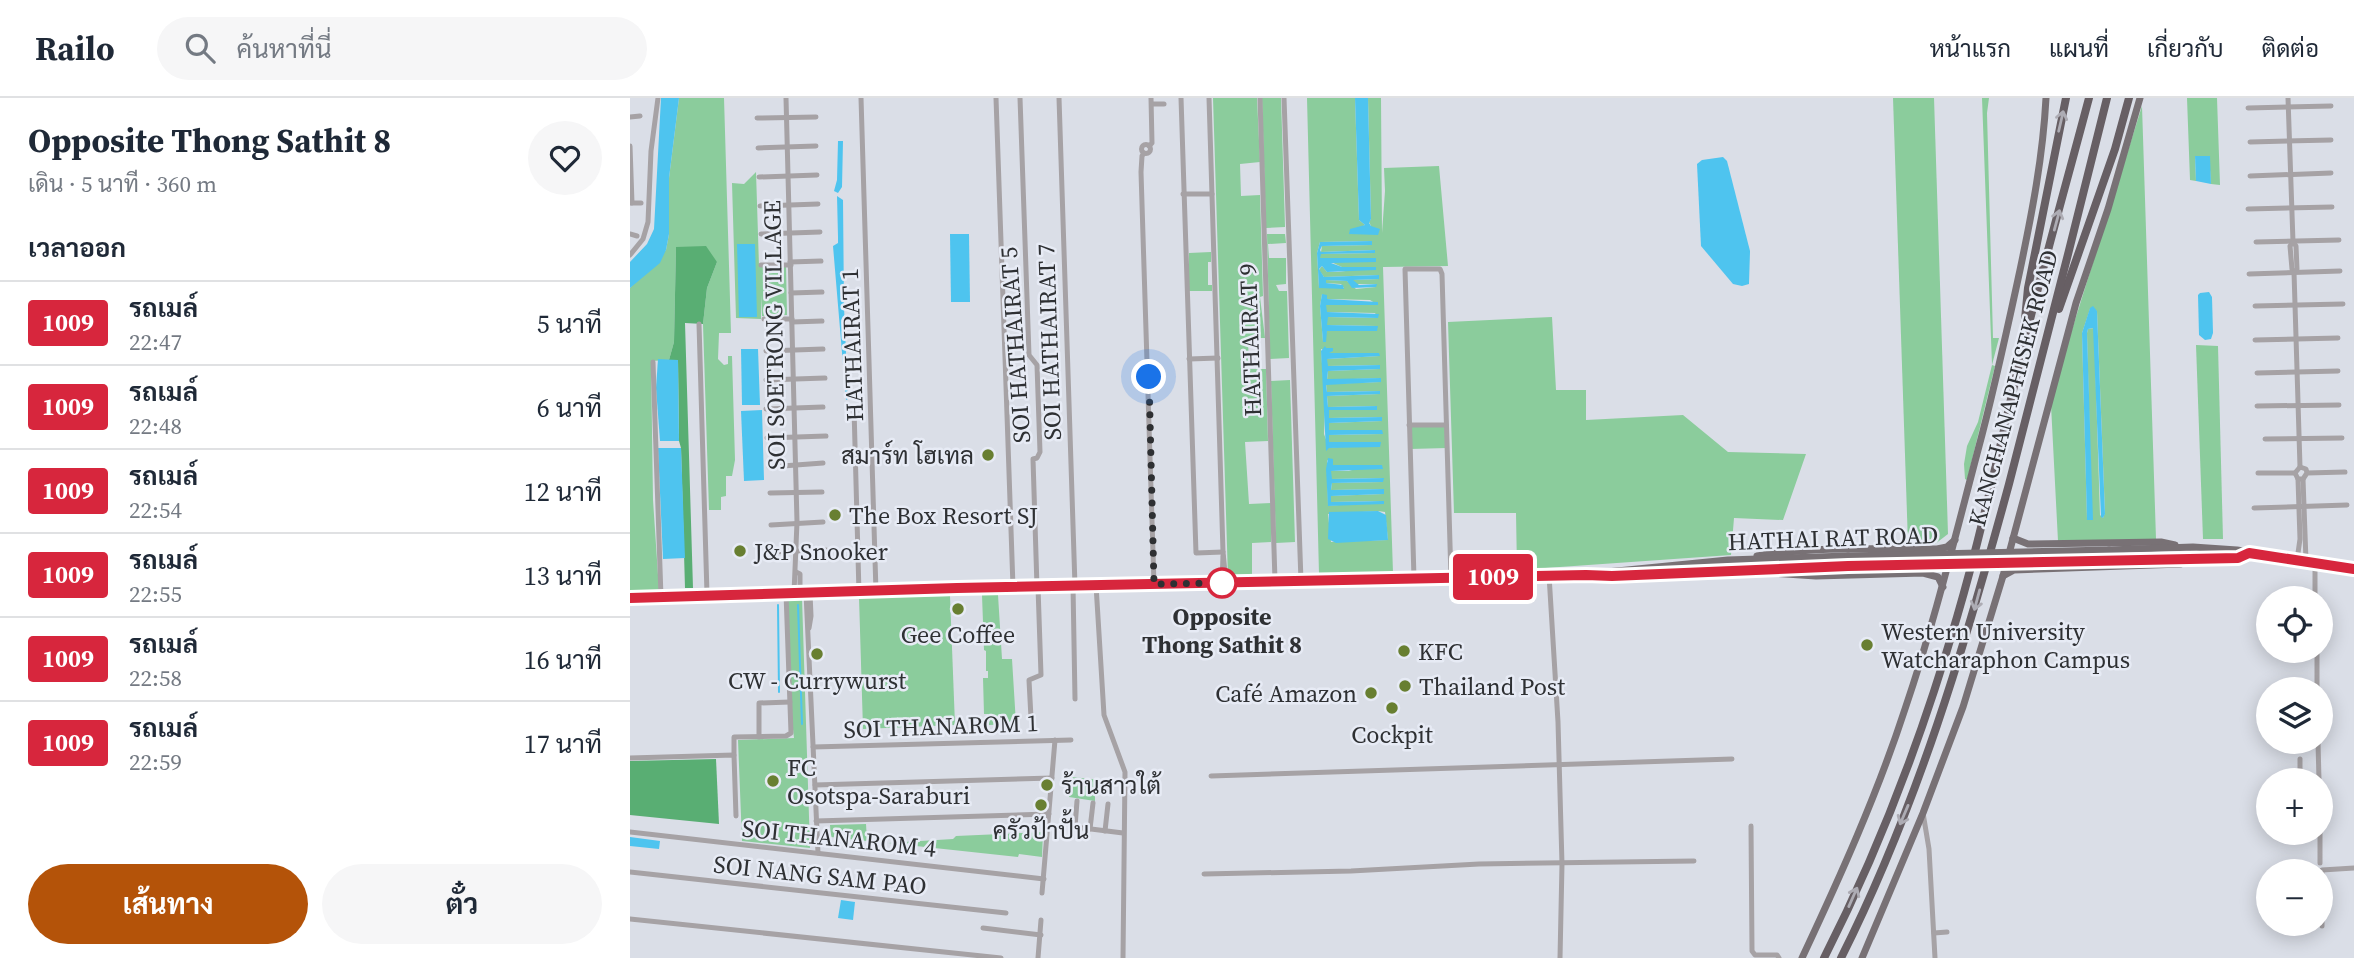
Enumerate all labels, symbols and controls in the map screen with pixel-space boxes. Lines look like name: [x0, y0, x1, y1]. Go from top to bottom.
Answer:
search box: [157, 17, 647, 80]
text: Railo: [35, 26, 115, 71]
icon: search: [181, 29, 219, 67]
text: ค้นหาที่นี่: [237, 31, 332, 67]
text: หน้าแรก: [1930, 32, 2011, 65]
text: แผนที่: [2049, 32, 2109, 65]
text: เกี่ยวกับ: [2147, 32, 2224, 65]
text: ติดต่อ: [2262, 32, 2319, 65]
one-way arrow: [2055, 110, 2068, 133]
text: Opposite Thong Sathit 8: [28, 118, 391, 163]
button: heart: [528, 121, 602, 195]
text: เดิน · 5 นาที · 360 m: [28, 168, 217, 200]
street label: SOI SOETRONG VILLAGE: [755, 200, 793, 470]
one-way arrow: [2051, 209, 2064, 232]
text: เวลาออก: [28, 230, 126, 266]
street label: SOI HATHAIRAT 7: [1029, 243, 1069, 441]
street label: SOI HATHAIRAT 5: [992, 246, 1038, 444]
street label: KANCHANAPHISEK ROAD: [1960, 246, 2066, 530]
street label: HATHAIRAT 9: [1231, 263, 1269, 417]
street label: HATHAIRAT 1: [833, 268, 871, 422]
text: รถเมล์: [129, 290, 198, 326]
text: 1009: [42, 306, 94, 339]
text: 5 นาที: [537, 306, 602, 342]
text: 22:47: [129, 326, 182, 358]
your location: [1131, 359, 1166, 394]
text: รถเมล์: [129, 374, 198, 410]
text: 1009: [42, 390, 94, 423]
text: 6 นาที: [537, 390, 602, 426]
text: 22:48: [129, 410, 182, 442]
place label: สมาร์ท โฮเทล: [841, 439, 974, 472]
marker: สมาร์ท โฮเทล: [980, 447, 996, 463]
text: รถเมล์: [129, 458, 198, 494]
text: 1009: [42, 474, 94, 507]
text: 12 นาที: [524, 474, 602, 510]
text: 22:54: [129, 494, 182, 526]
place label: The Box Resort SJ: [849, 499, 1038, 532]
marker: The Box Resort SJ: [827, 507, 843, 523]
street label: HATHAI RAT ROAD: [1727, 518, 1939, 558]
place label: J&P Snooker: [753, 535, 888, 568]
text: รถเมล์: [129, 542, 198, 578]
marker: J&P Snooker: [732, 543, 748, 559]
line badge: 1009: [1444, 554, 1542, 600]
text: 1009: [42, 558, 94, 591]
text: 13 นาที: [524, 558, 602, 594]
text: 1009: [1467, 560, 1519, 593]
marker: Opposite Thong Sathit 8: [1207, 568, 1237, 598]
text: 22:55: [129, 578, 182, 610]
map controls: [2256, 586, 2333, 936]
button: locate: [2256, 586, 2333, 663]
one-way arrow: [1970, 588, 1983, 611]
place label: Opposite Thong Sathit 8: [1142, 600, 1302, 661]
marker: Gee Coffee: [950, 601, 966, 617]
place label: Western University Watcharaphon Campus: [1881, 615, 2130, 676]
place label: Gee Coffee: [901, 618, 1015, 651]
text: รถเมล์: [129, 626, 198, 662]
place label: KFC: [1418, 635, 1463, 668]
marker: Western University Watcharaphon Campus: [1859, 637, 1875, 653]
text: 1009: [42, 642, 94, 675]
text: 16 นาที: [524, 642, 602, 678]
marker: KFC: [1396, 643, 1412, 659]
marker: CW - Currywurst: [809, 646, 825, 662]
text: 22:58: [129, 662, 182, 694]
place label: CW - Currywurst: [728, 664, 906, 697]
place label: Thailand Post: [1419, 670, 1565, 703]
place label: Café Amazon: [1215, 677, 1357, 710]
button: layers: [2256, 677, 2333, 754]
marker: Thailand Post: [1397, 678, 1413, 694]
marker: Café Amazon: [1363, 685, 1379, 701]
marker: Cockpit: [1384, 700, 1400, 716]
street label: SOI THANAROM 1: [843, 706, 1039, 746]
text: รถเมล์: [129, 710, 198, 746]
place label: Cockpit: [1351, 718, 1433, 751]
text: 1009: [42, 726, 94, 759]
text: 17 นาที: [524, 726, 602, 762]
text: 22:59: [129, 746, 182, 778]
place label: FC Osotspa-Saraburi: [787, 751, 970, 812]
button: +: [2256, 768, 2333, 845]
place label: ร้านสาวใต้: [1061, 769, 1162, 802]
marker: FC Osotspa-Saraburi: [765, 773, 781, 789]
marker: ร้านสาวใต้: [1039, 777, 1055, 793]
marker: ครัวป้าปั้น: [1033, 797, 1049, 813]
one-way arrow: [1897, 804, 1910, 826]
place label: ครัวป้าปั้น: [993, 809, 1089, 847]
street label: SOI THANAROM 4: [740, 811, 938, 865]
street label: SOI NANG SAM PAO: [712, 847, 928, 903]
button: −: [2256, 859, 2333, 936]
button: เส้นทาง: [28, 864, 308, 944]
button: ตั๋ว: [322, 864, 602, 944]
one-way arrow: [1847, 886, 1860, 908]

